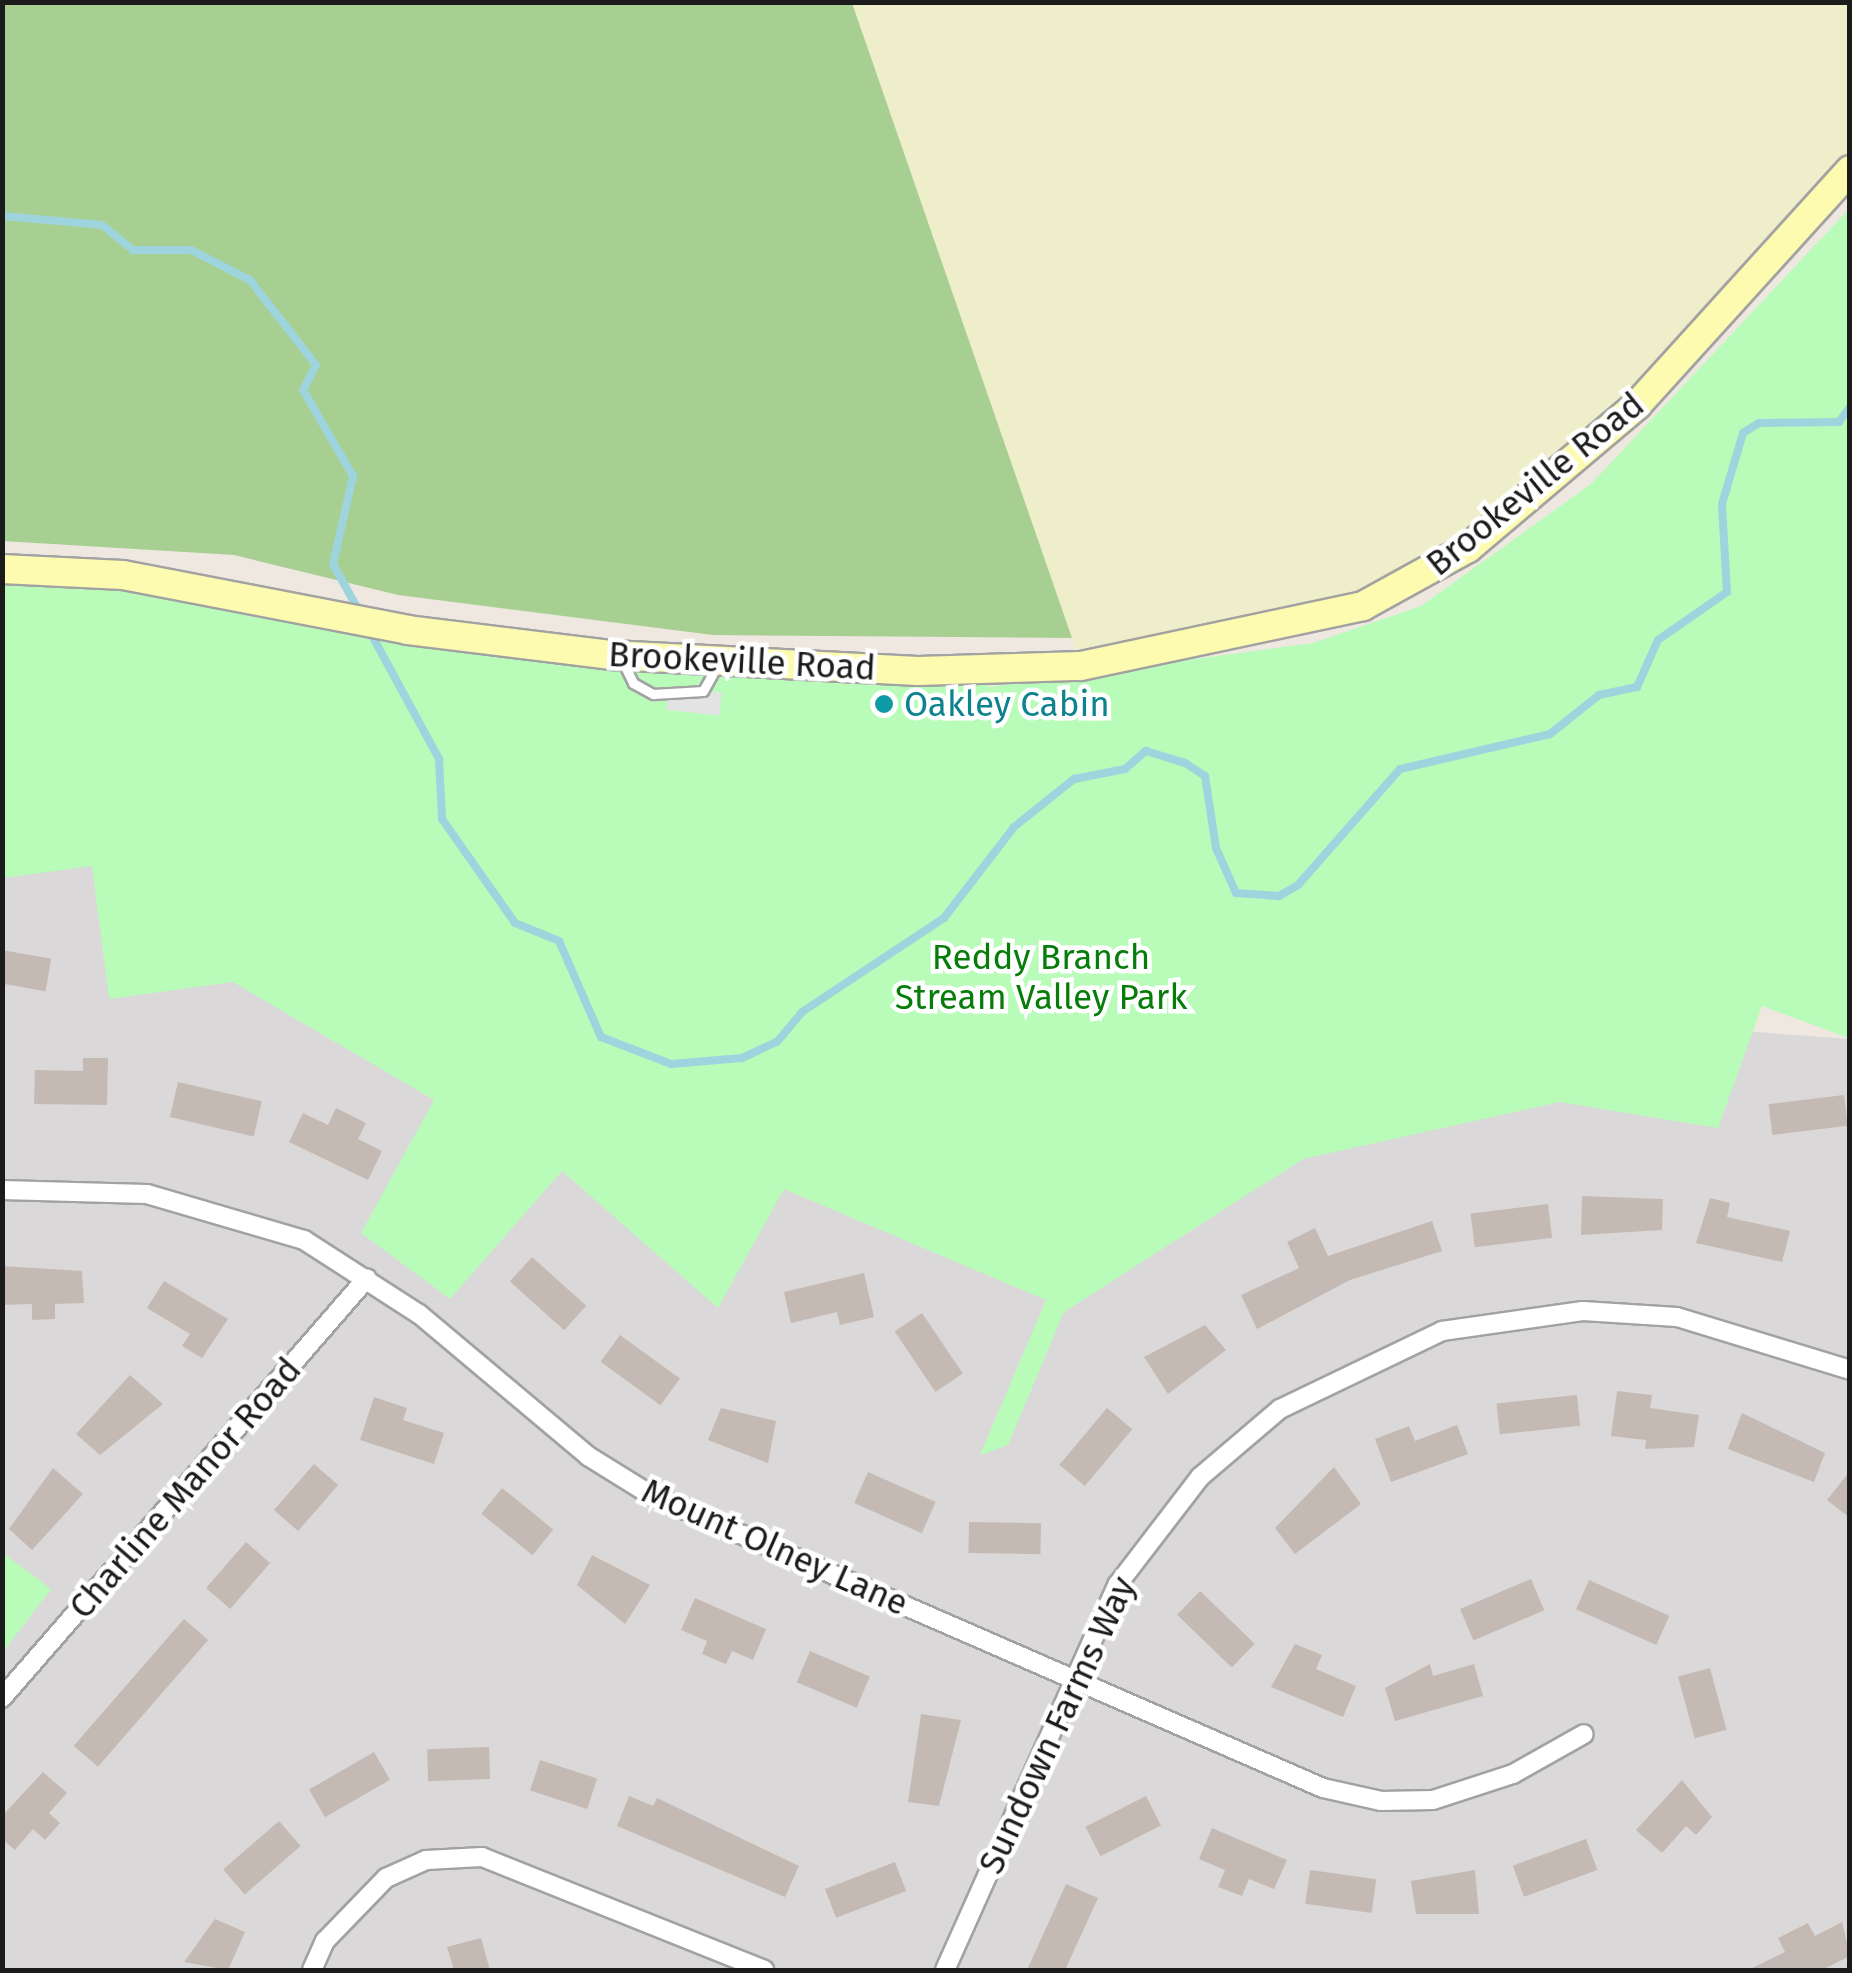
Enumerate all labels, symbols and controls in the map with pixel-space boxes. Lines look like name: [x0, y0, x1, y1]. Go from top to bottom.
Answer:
street label: Brookeville Road: [1418, 383, 1652, 585]
street label: Brookeville Road: [607, 633, 877, 689]
place label: Oakley Cabin: [904, 683, 1110, 725]
marker: Oakley Cabin: [873, 693, 895, 715]
park label: Reddy Branch Stream Valley Park: [895, 936, 1187, 1018]
street label: Charline Manor Road: [60, 1349, 310, 1627]
street label: Mount Olney Lane: [636, 1470, 914, 1624]
street label: Sundown Farms Way: [970, 1570, 1144, 1880]

